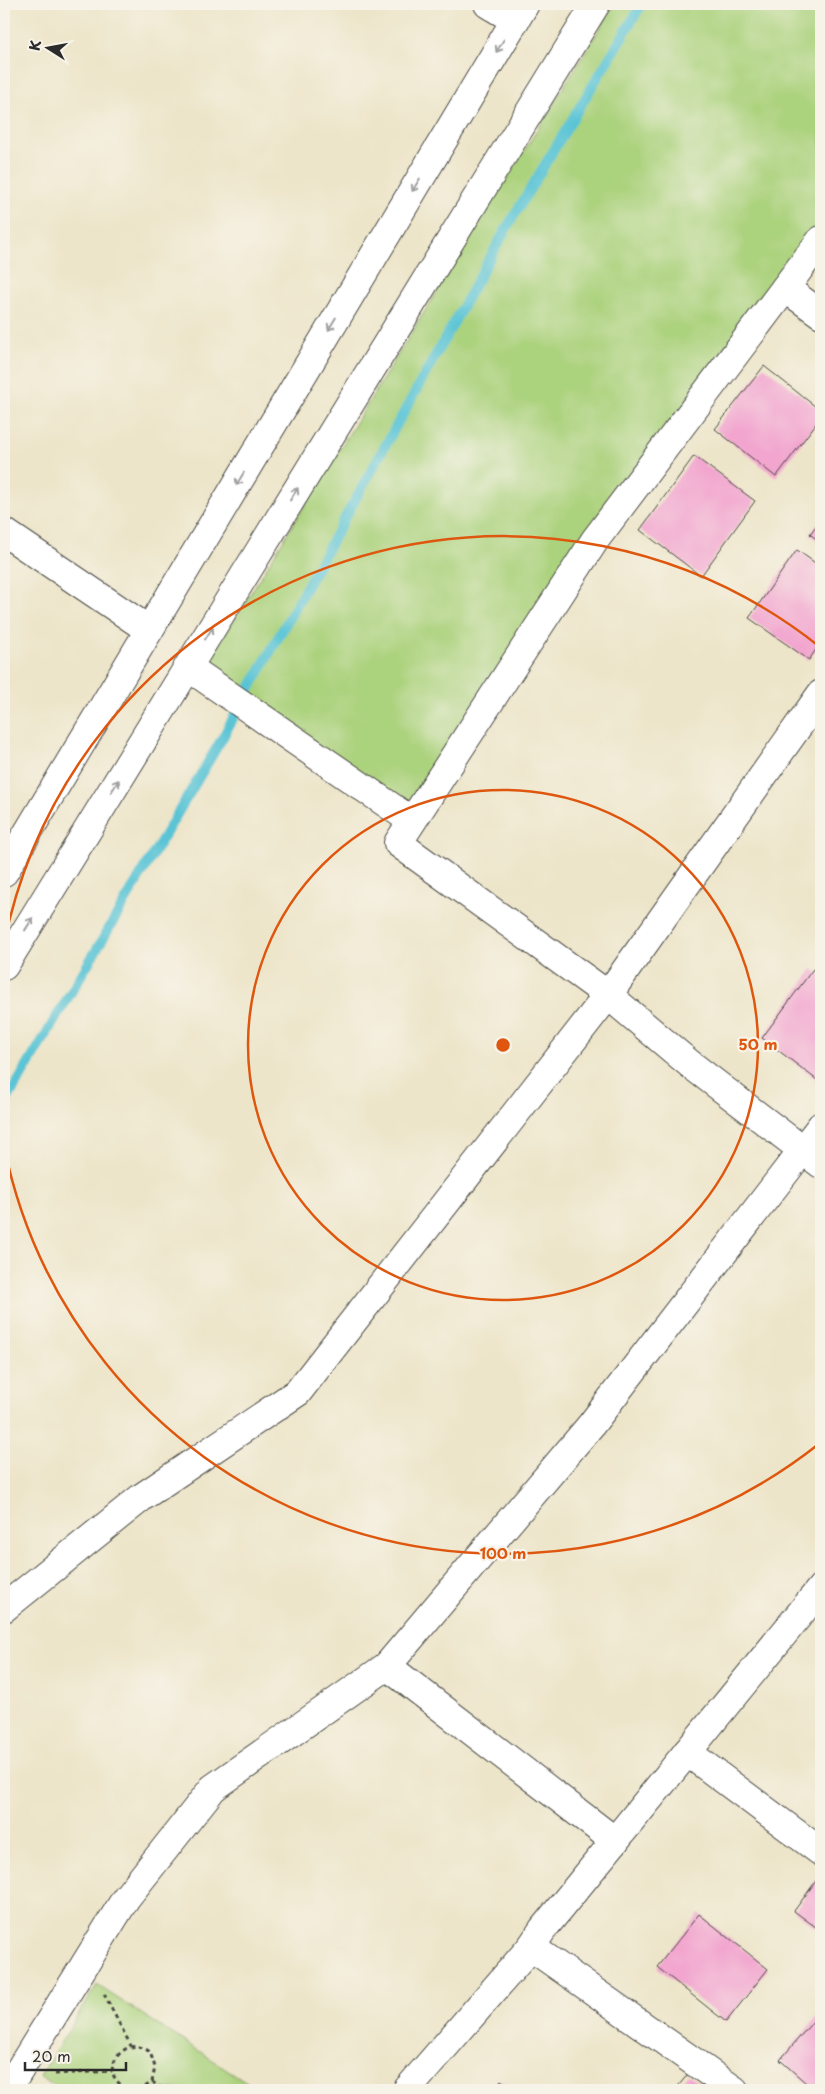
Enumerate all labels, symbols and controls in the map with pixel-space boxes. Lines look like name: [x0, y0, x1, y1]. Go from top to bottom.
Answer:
north arrow: [22, 22, 72, 72]
text: K: [23, 38, 46, 52]
one-way arrow: [494, 38, 504, 52]
one-way arrow: [410, 177, 420, 191]
one-way arrow: [327, 317, 337, 331]
one-way arrow: [234, 471, 244, 485]
one-way arrow: [290, 488, 300, 502]
one-way arrow: [204, 626, 214, 640]
one-way arrow: [109, 779, 120, 793]
one-way arrow: [25, 918, 35, 932]
text: 50 m: [739, 1032, 777, 1055]
centre of rings: [494, 1036, 512, 1054]
text: 100 m: [480, 1541, 526, 1564]
scale bar: [25, 2039, 126, 2071]
text: 20 m: [32, 2044, 71, 2067]

